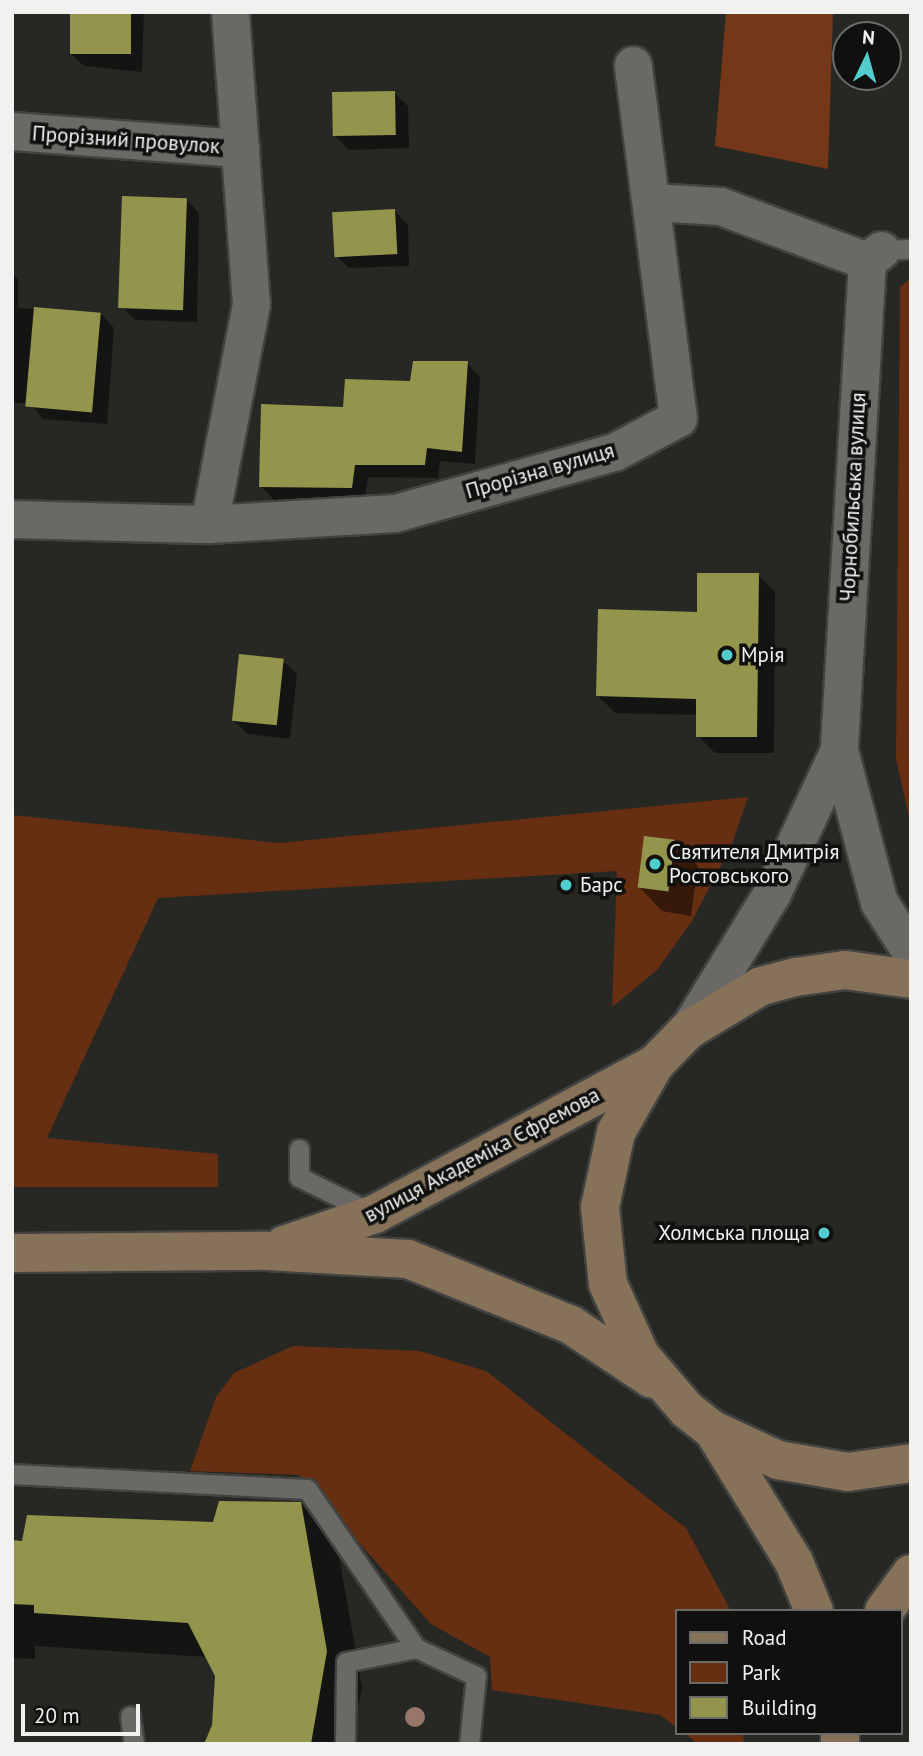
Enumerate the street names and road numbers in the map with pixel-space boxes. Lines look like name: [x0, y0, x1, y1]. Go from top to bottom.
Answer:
street label: Прорізний провулок: [31, 121, 221, 159]
street label: Чорнобильська вулиця: [835, 392, 871, 602]
street label: Прорізна вулиця: [463, 438, 617, 504]
street label: вулиця Академіка Єфремова: [360, 1082, 604, 1228]

